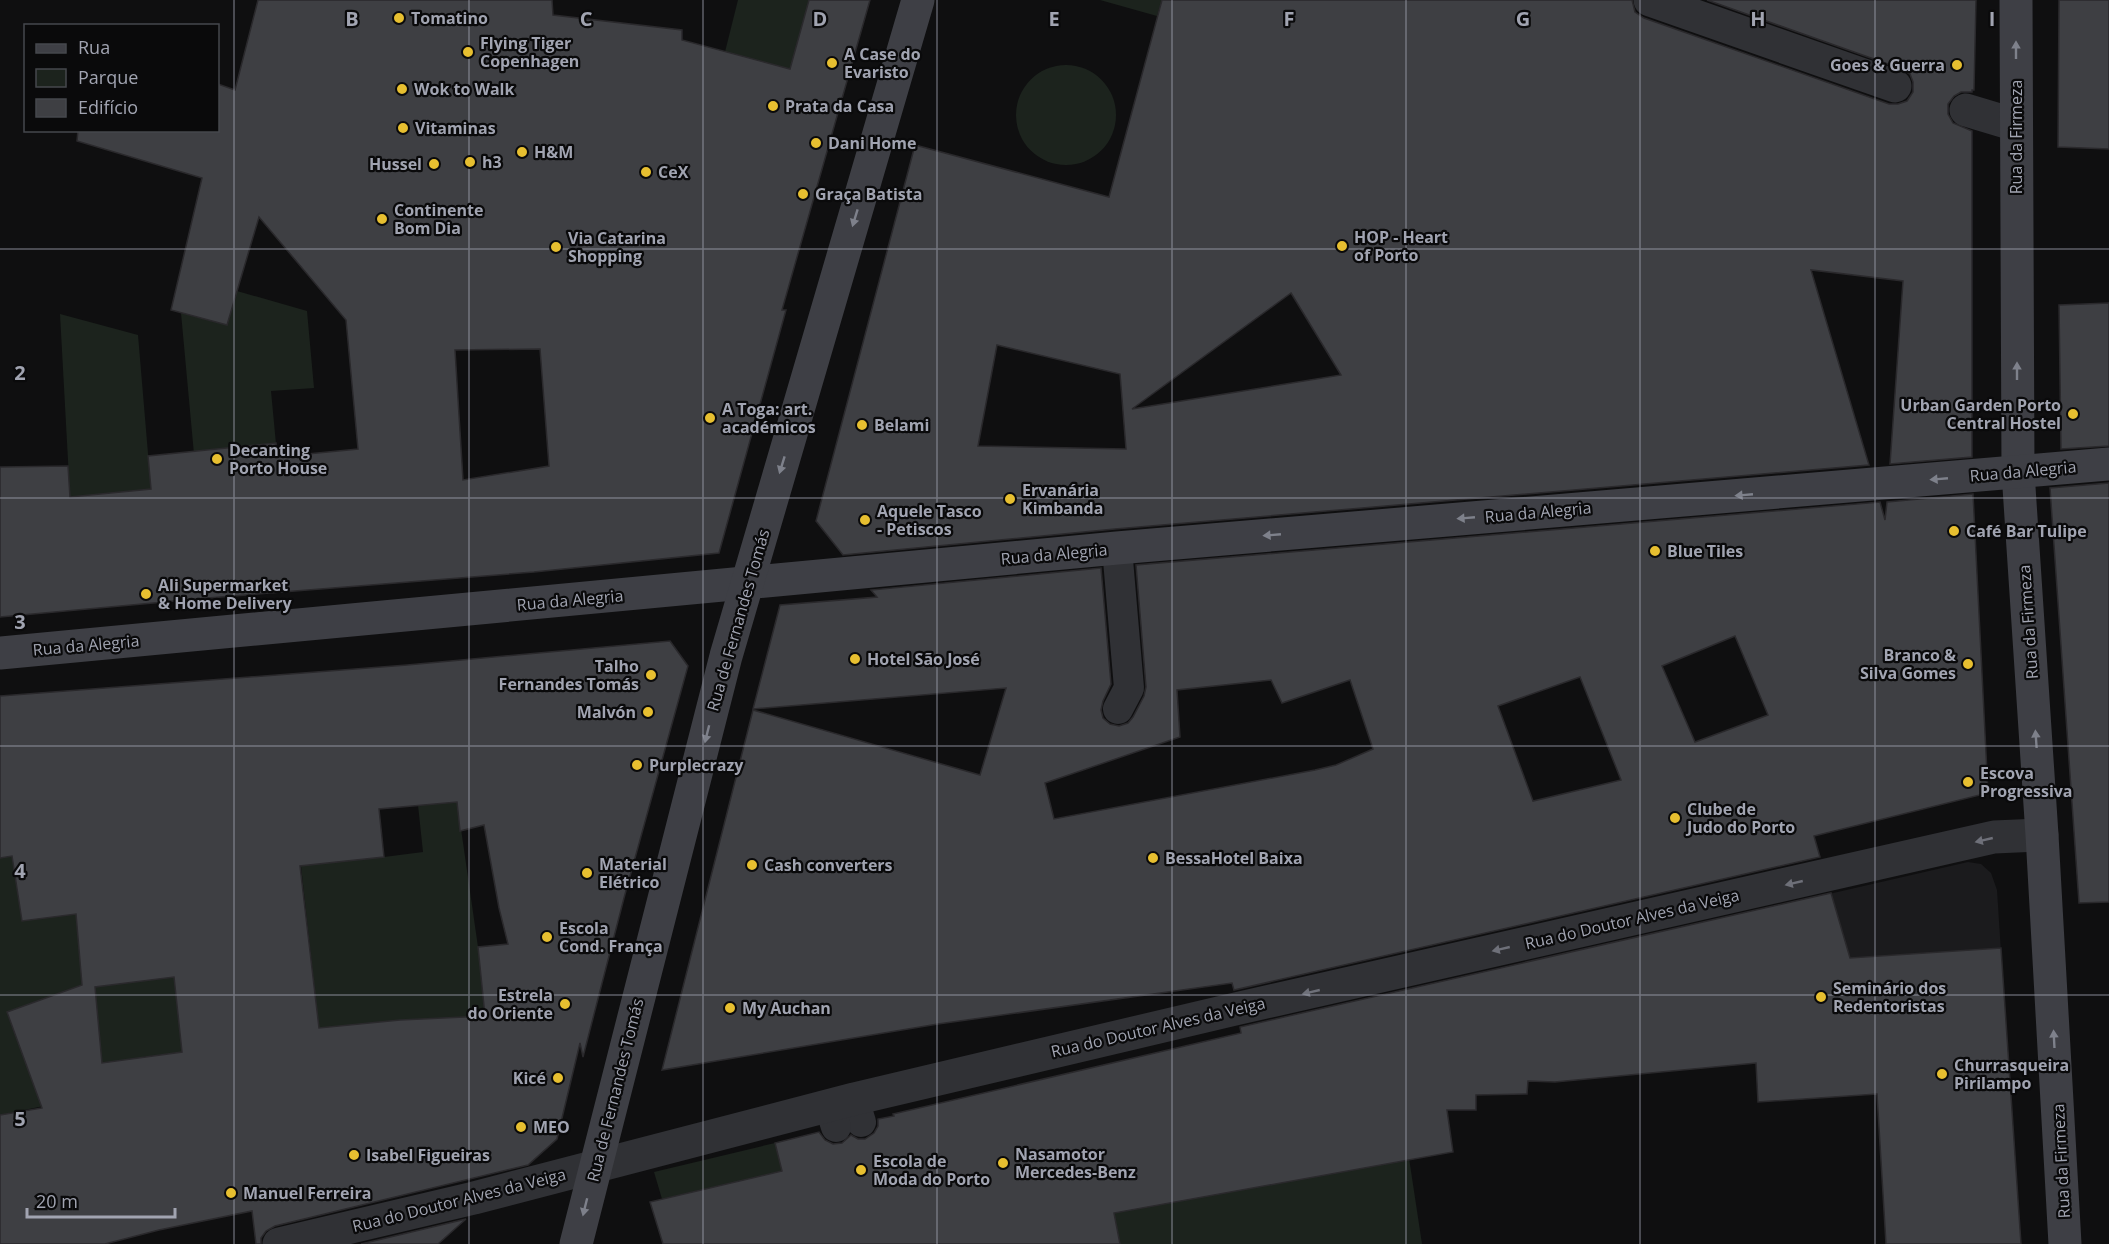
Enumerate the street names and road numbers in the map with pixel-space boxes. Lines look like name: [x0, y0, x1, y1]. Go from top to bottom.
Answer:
street label: Rua da Firmeza: [2005, 80, 2027, 194]
street label: Rua da Alegria: [1969, 455, 2077, 487]
street label: Rua da Alegria: [1484, 496, 1592, 528]
street label: Rua de Fernandes Tomás: [701, 526, 775, 714]
street label: Rua da Alegria: [1000, 538, 1108, 570]
street label: Rua da Firmeza: [2013, 564, 2043, 680]
street label: Rua da Alegria: [516, 584, 624, 616]
street label: Rua da Alegria: [32, 629, 140, 661]
street label: Rua do Doutor Alves da Veiga: [1523, 884, 1741, 954]
street label: Rua do Doutor Alves da Veiga: [1049, 992, 1267, 1062]
street label: Rua de Fernandes Tomás: [582, 996, 648, 1184]
street label: Rua da Firmeza: [2047, 1103, 2075, 1219]
street label: Rua do Doutor Alves da Veiga: [350, 1163, 568, 1237]

